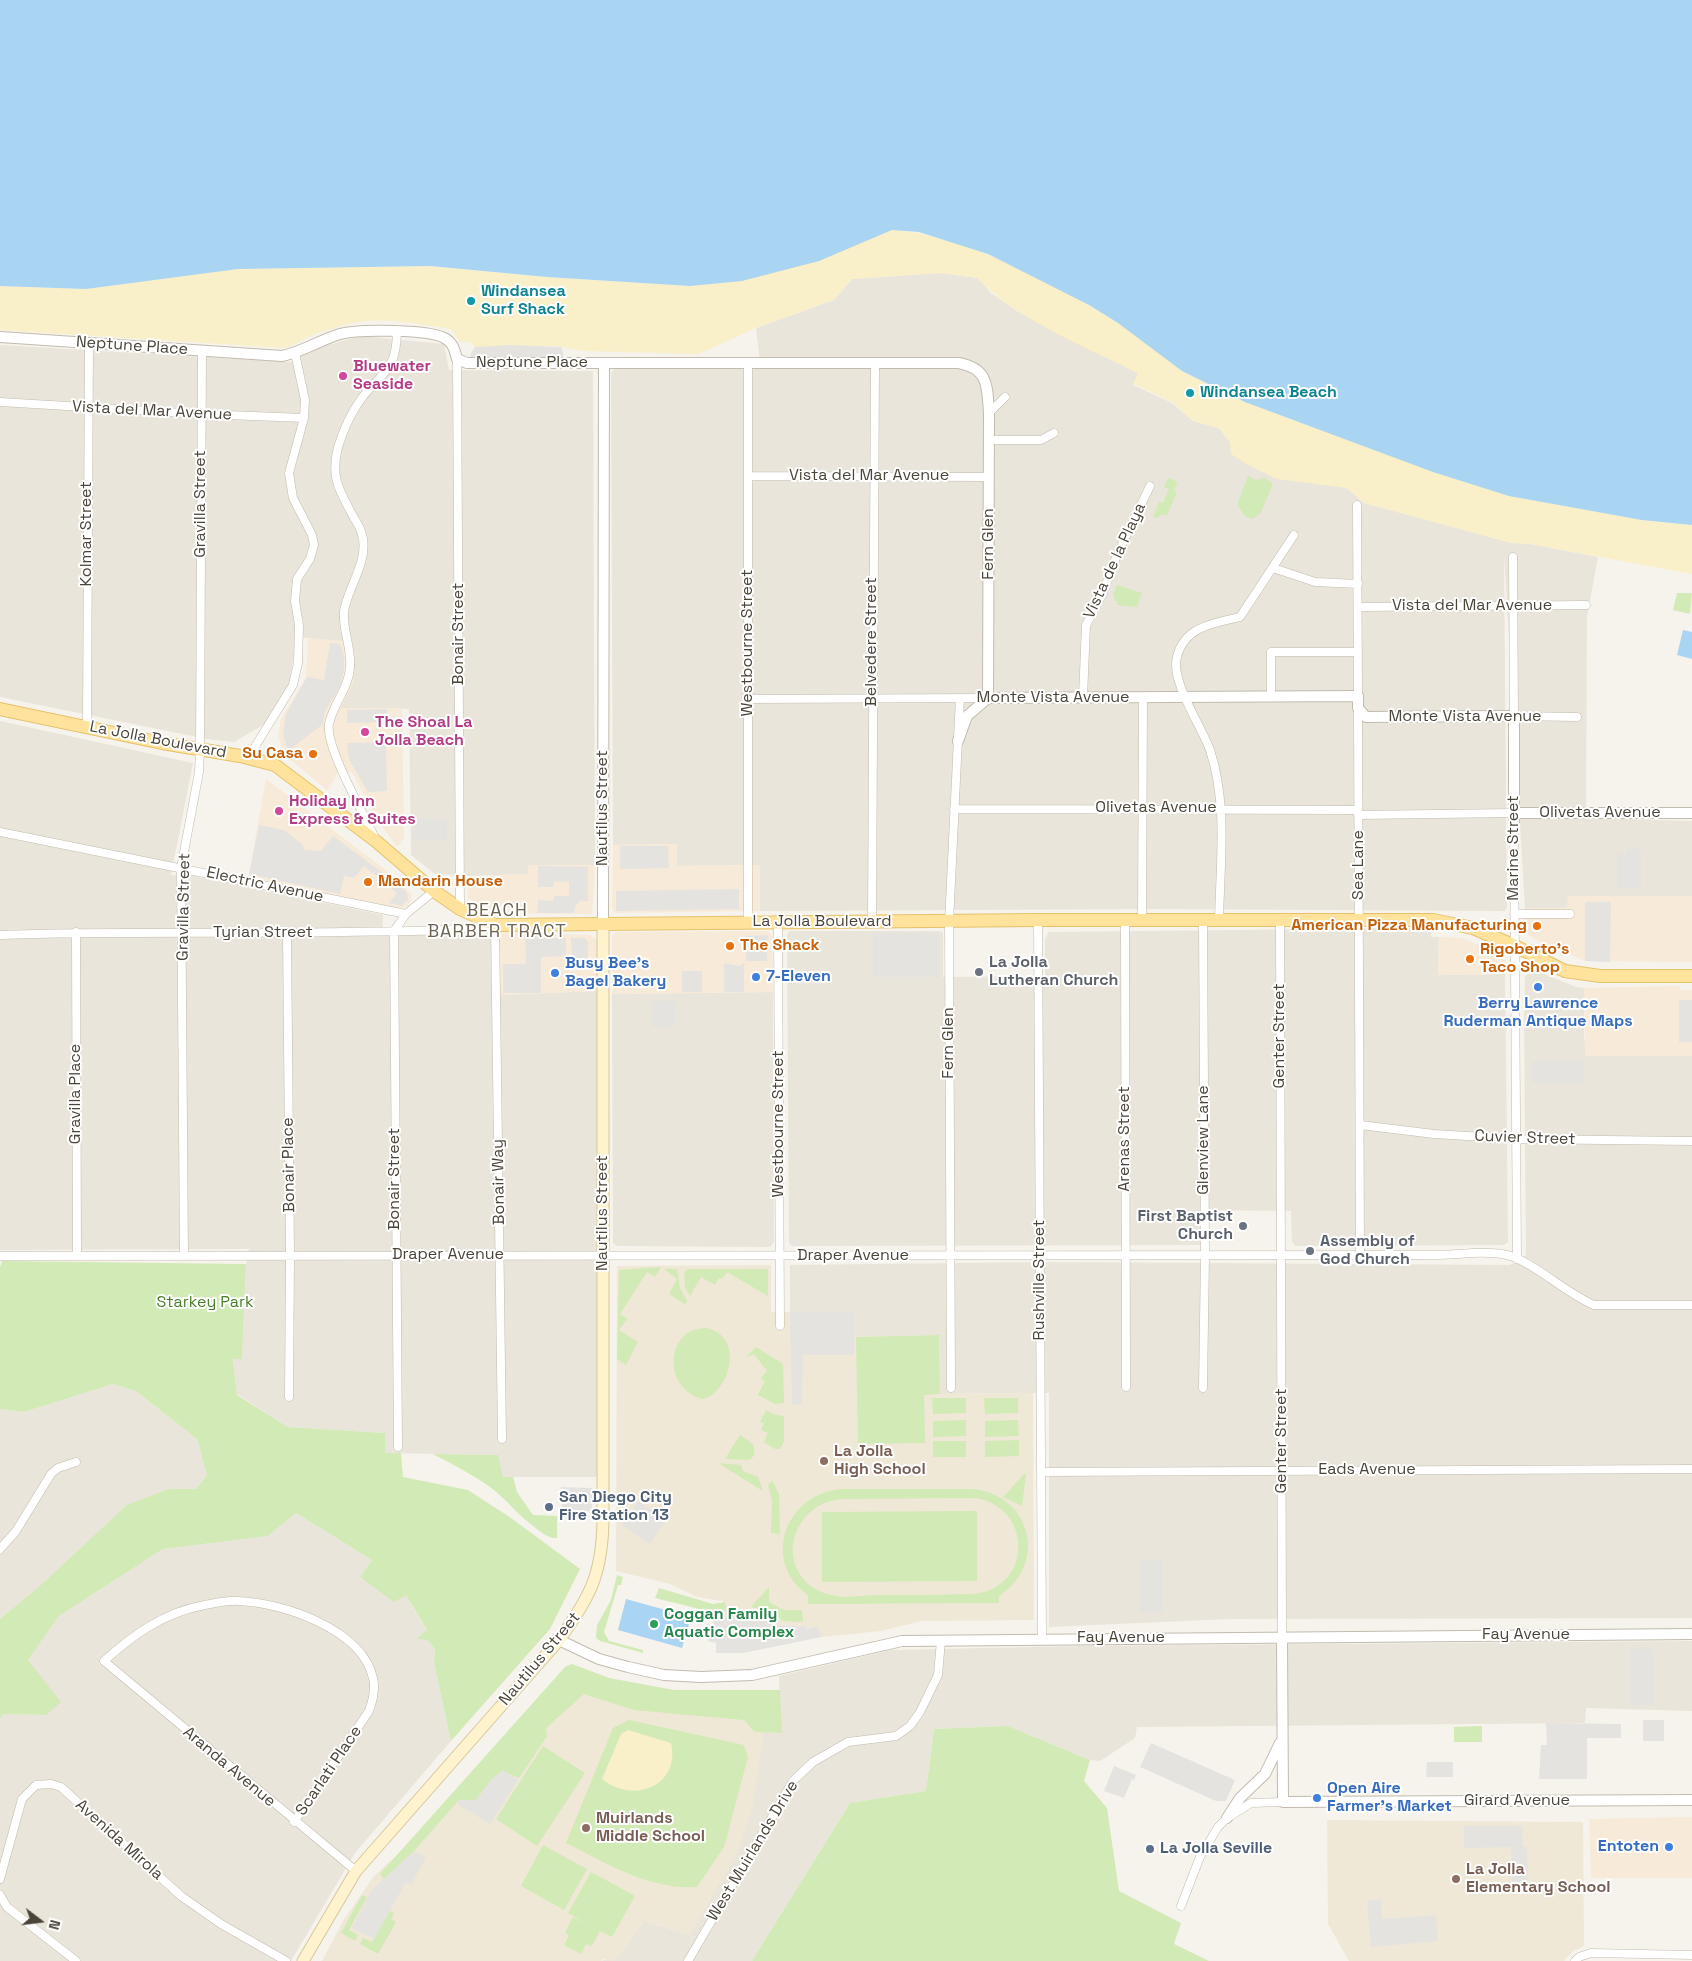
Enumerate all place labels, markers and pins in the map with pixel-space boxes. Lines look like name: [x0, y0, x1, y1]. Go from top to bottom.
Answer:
place label: Windansea Surf Shack: [481, 282, 566, 320]
marker: Windansea Surf Shack: [465, 295, 477, 307]
place label: Bluewater Seaside: [353, 357, 431, 395]
marker: Bluewater Seaside: [337, 370, 349, 382]
place label: Windansea Beach: [1200, 383, 1337, 403]
marker: Windansea Beach: [1184, 387, 1196, 399]
place label: The Shoal La Jolla Beach: [375, 713, 472, 751]
marker: The Shoal La Jolla Beach: [359, 726, 371, 738]
place label: Su Casa: [242, 744, 303, 764]
marker: Su Casa: [307, 748, 319, 760]
place label: Holiday Inn Express & Suites: [289, 792, 416, 830]
marker: Holiday Inn Express & Suites: [273, 805, 285, 817]
place label: Mandarin House: [378, 872, 503, 892]
marker: Mandarin House: [362, 876, 374, 888]
place label: American Pizza Manufacturing: [1291, 916, 1527, 936]
marker: American Pizza Manufacturing: [1531, 920, 1543, 932]
place label: The Shack: [740, 936, 820, 956]
marker: The Shack: [724, 940, 736, 952]
place label: Rigoberto's Taco Shop: [1480, 940, 1569, 978]
place label: La Jolla Lutheran Church: [989, 953, 1118, 991]
marker: Rigoberto's Taco Shop: [1464, 953, 1476, 965]
place label: Busy Bee's Bagel Bakery: [565, 954, 666, 992]
marker: La Jolla Lutheran Church: [973, 966, 985, 978]
marker: Busy Bee's Bagel Bakery: [549, 967, 561, 979]
place label: 7-Eleven: [766, 967, 831, 987]
marker: 7-Eleven: [750, 971, 762, 983]
marker: Berry Lawrence Ruderman Antique Maps: [1532, 981, 1544, 993]
place label: Berry Lawrence Ruderman Antique Maps: [1443, 994, 1633, 1032]
place label: First Baptist Church: [1138, 1207, 1233, 1245]
marker: First Baptist Church: [1237, 1220, 1249, 1232]
place label: Assembly of God Church: [1320, 1232, 1415, 1270]
marker: Assembly of God Church: [1304, 1245, 1316, 1257]
place label: La Jolla High School: [834, 1442, 926, 1480]
marker: La Jolla High School: [818, 1455, 830, 1467]
place label: San Diego City Fire Station 13: [559, 1488, 672, 1526]
marker: San Diego City Fire Station 13: [543, 1501, 555, 1513]
place label: Coggan Family Aquatic Complex: [664, 1605, 794, 1643]
marker: Coggan Family Aquatic Complex: [648, 1618, 660, 1630]
place label: Open Aire Farmer’s Market: [1327, 1779, 1452, 1817]
marker: Open Aire Farmer’s Market: [1311, 1792, 1323, 1804]
place label: Muirlands Middle School: [596, 1809, 705, 1847]
marker: Muirlands Middle School: [580, 1822, 592, 1834]
place label: Entoten: [1598, 1837, 1659, 1857]
place label: La Jolla Seville: [1160, 1839, 1272, 1859]
marker: Entoten: [1663, 1841, 1675, 1853]
marker: La Jolla Seville: [1144, 1843, 1156, 1855]
place label: La Jolla Elementary School: [1466, 1860, 1610, 1898]
marker: La Jolla Elementary School: [1450, 1873, 1462, 1885]

